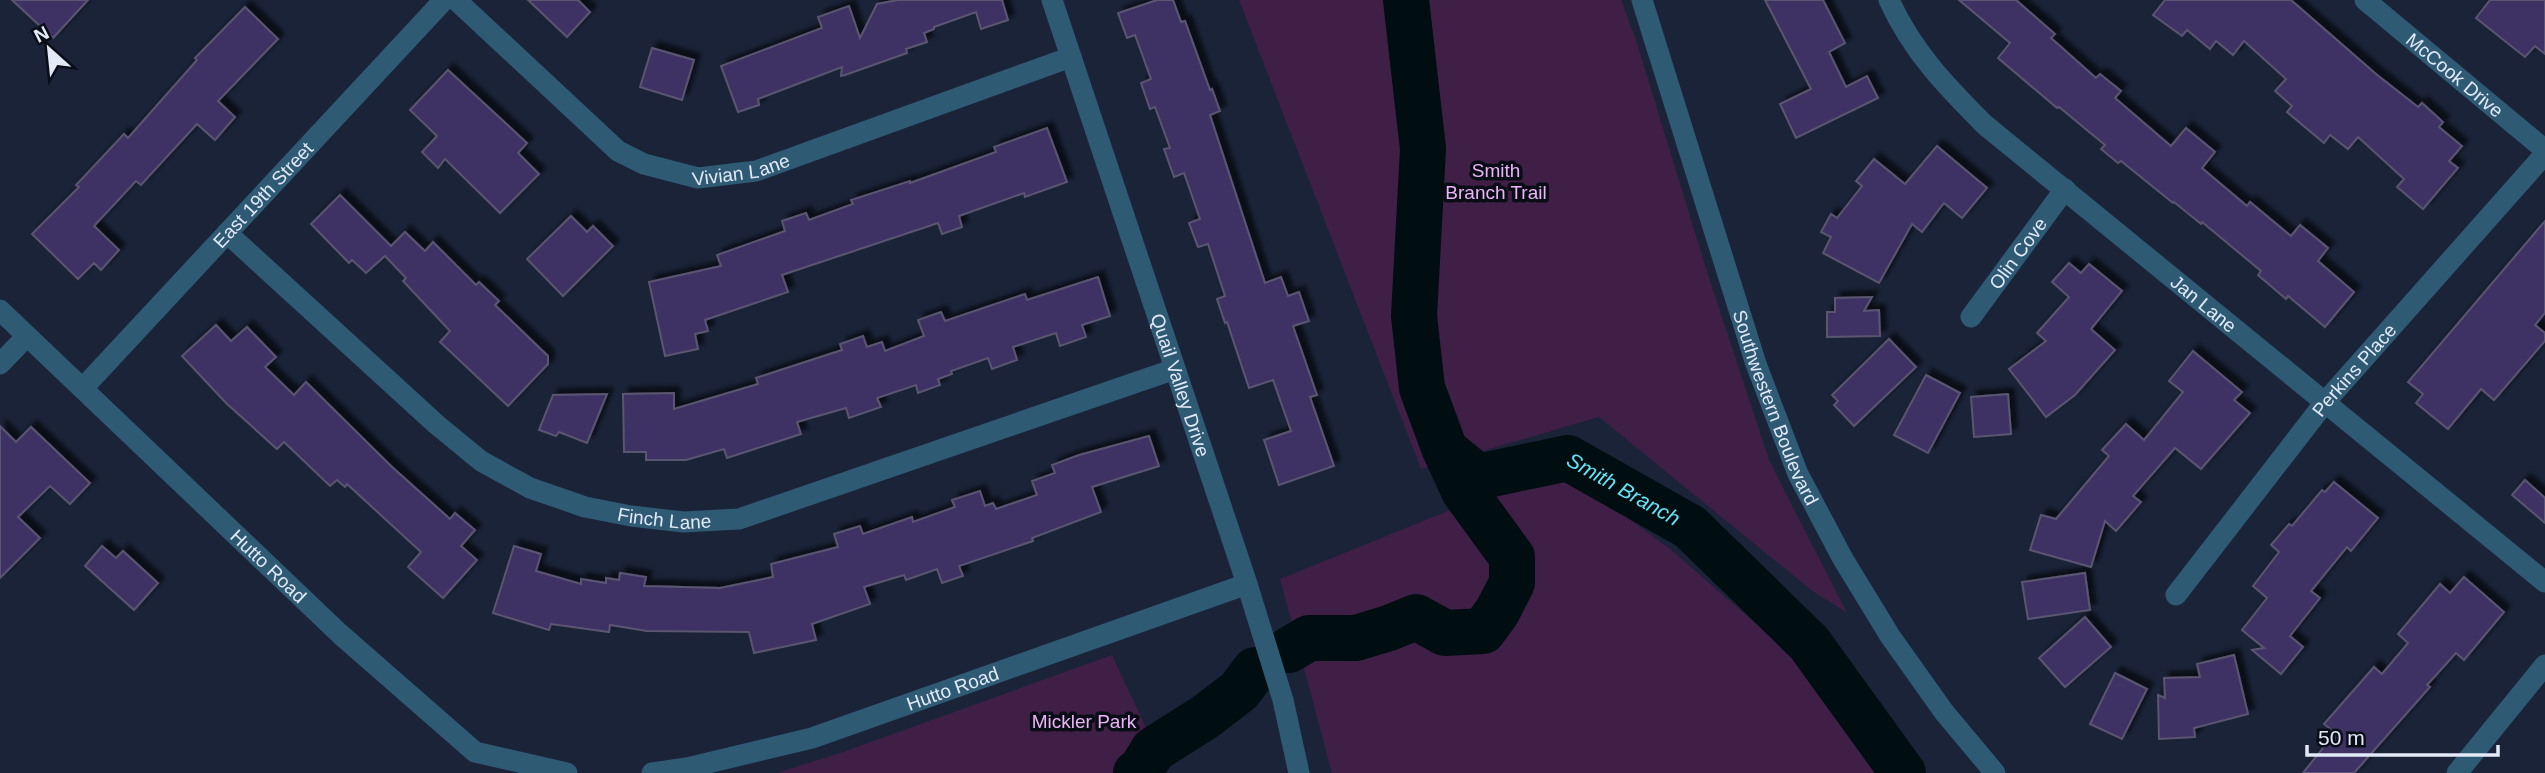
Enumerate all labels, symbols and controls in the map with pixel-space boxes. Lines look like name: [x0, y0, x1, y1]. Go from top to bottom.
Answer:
north arrow: [14, 14, 84, 84]
text: N: [31, 22, 52, 47]
street label: McCook Drive: [2402, 29, 2507, 122]
street label: East 19th Street: [209, 137, 318, 252]
street label: Vivian Lane: [691, 150, 792, 190]
park label: Smith Branch Trail: [1445, 160, 1547, 203]
street label: Olin Cove: [1985, 214, 2051, 293]
street label: Jan Lane: [2167, 271, 2240, 337]
street label: Southwestern Boulevard: [1729, 308, 1822, 509]
street label: Quail Valley Drive: [1146, 311, 1214, 460]
street label: Perkins Place: [2308, 320, 2401, 421]
water label: Smith Branch: [1563, 448, 1684, 530]
street label: Finch Lane: [616, 504, 712, 533]
street label: Hutto Road: [226, 526, 310, 607]
street label: Hutto Road: [904, 663, 1002, 715]
park label: Mickler Park: [1032, 711, 1137, 732]
scale bar: [2307, 714, 2498, 758]
text: 50 m: [2318, 726, 2365, 749]

